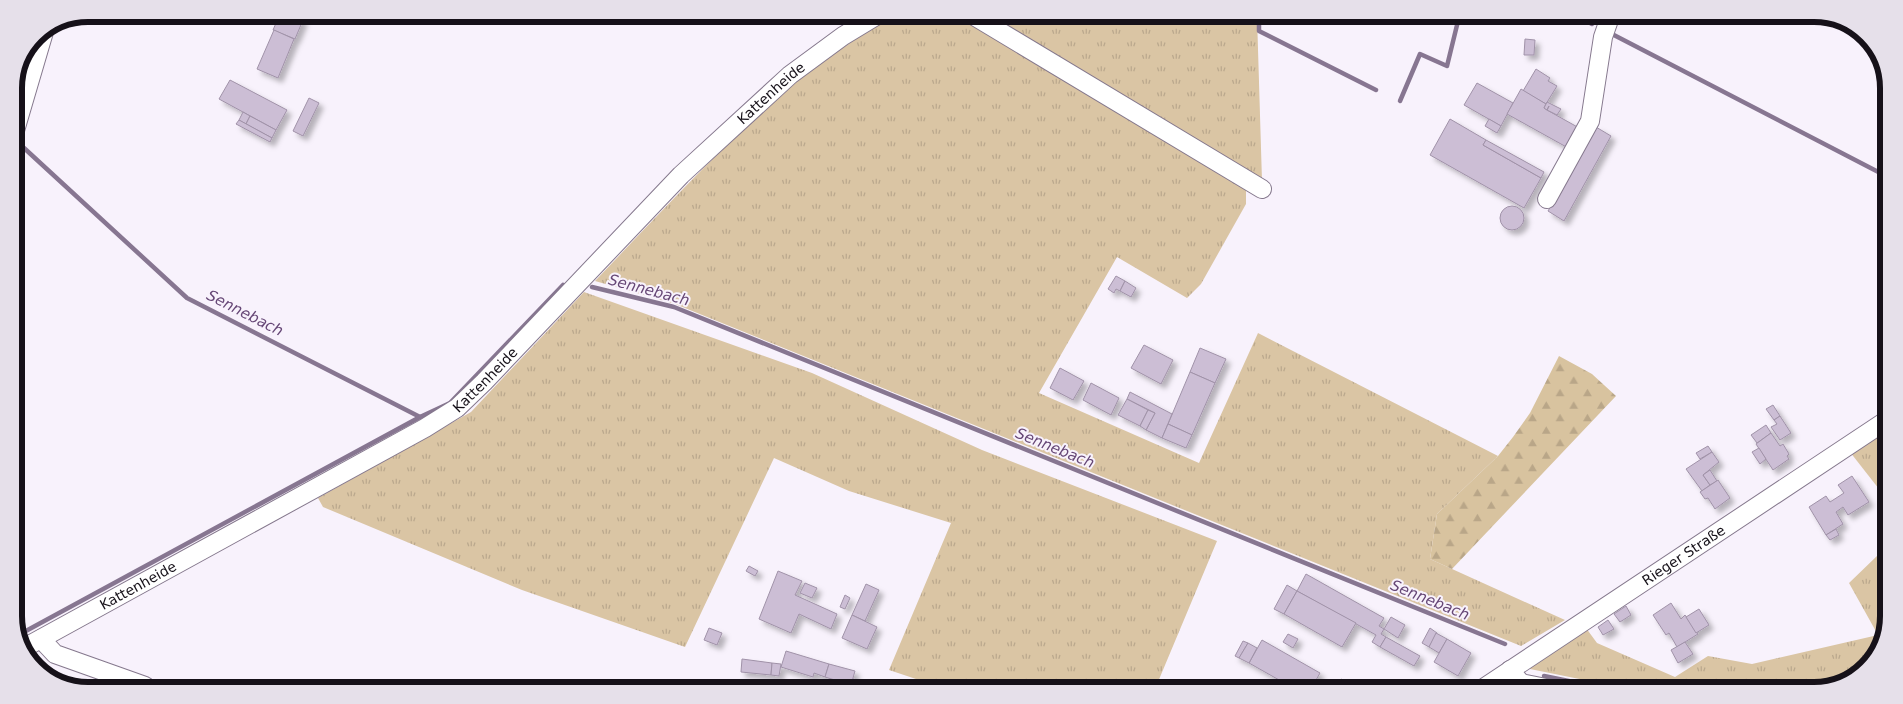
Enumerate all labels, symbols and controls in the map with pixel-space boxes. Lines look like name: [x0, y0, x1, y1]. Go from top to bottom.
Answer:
street label: Kattenheide: [734, 59, 808, 127]
water label: Sennebach: [606, 271, 692, 309]
water label: Sennebach: [204, 286, 286, 340]
street label: Kattenheide: [450, 344, 521, 416]
water label: Sennebach: [1013, 424, 1097, 472]
street label: Rieger Straße: [1639, 522, 1728, 588]
street label: Kattenheide: [97, 558, 179, 613]
water label: Sennebach: [1388, 576, 1472, 624]

